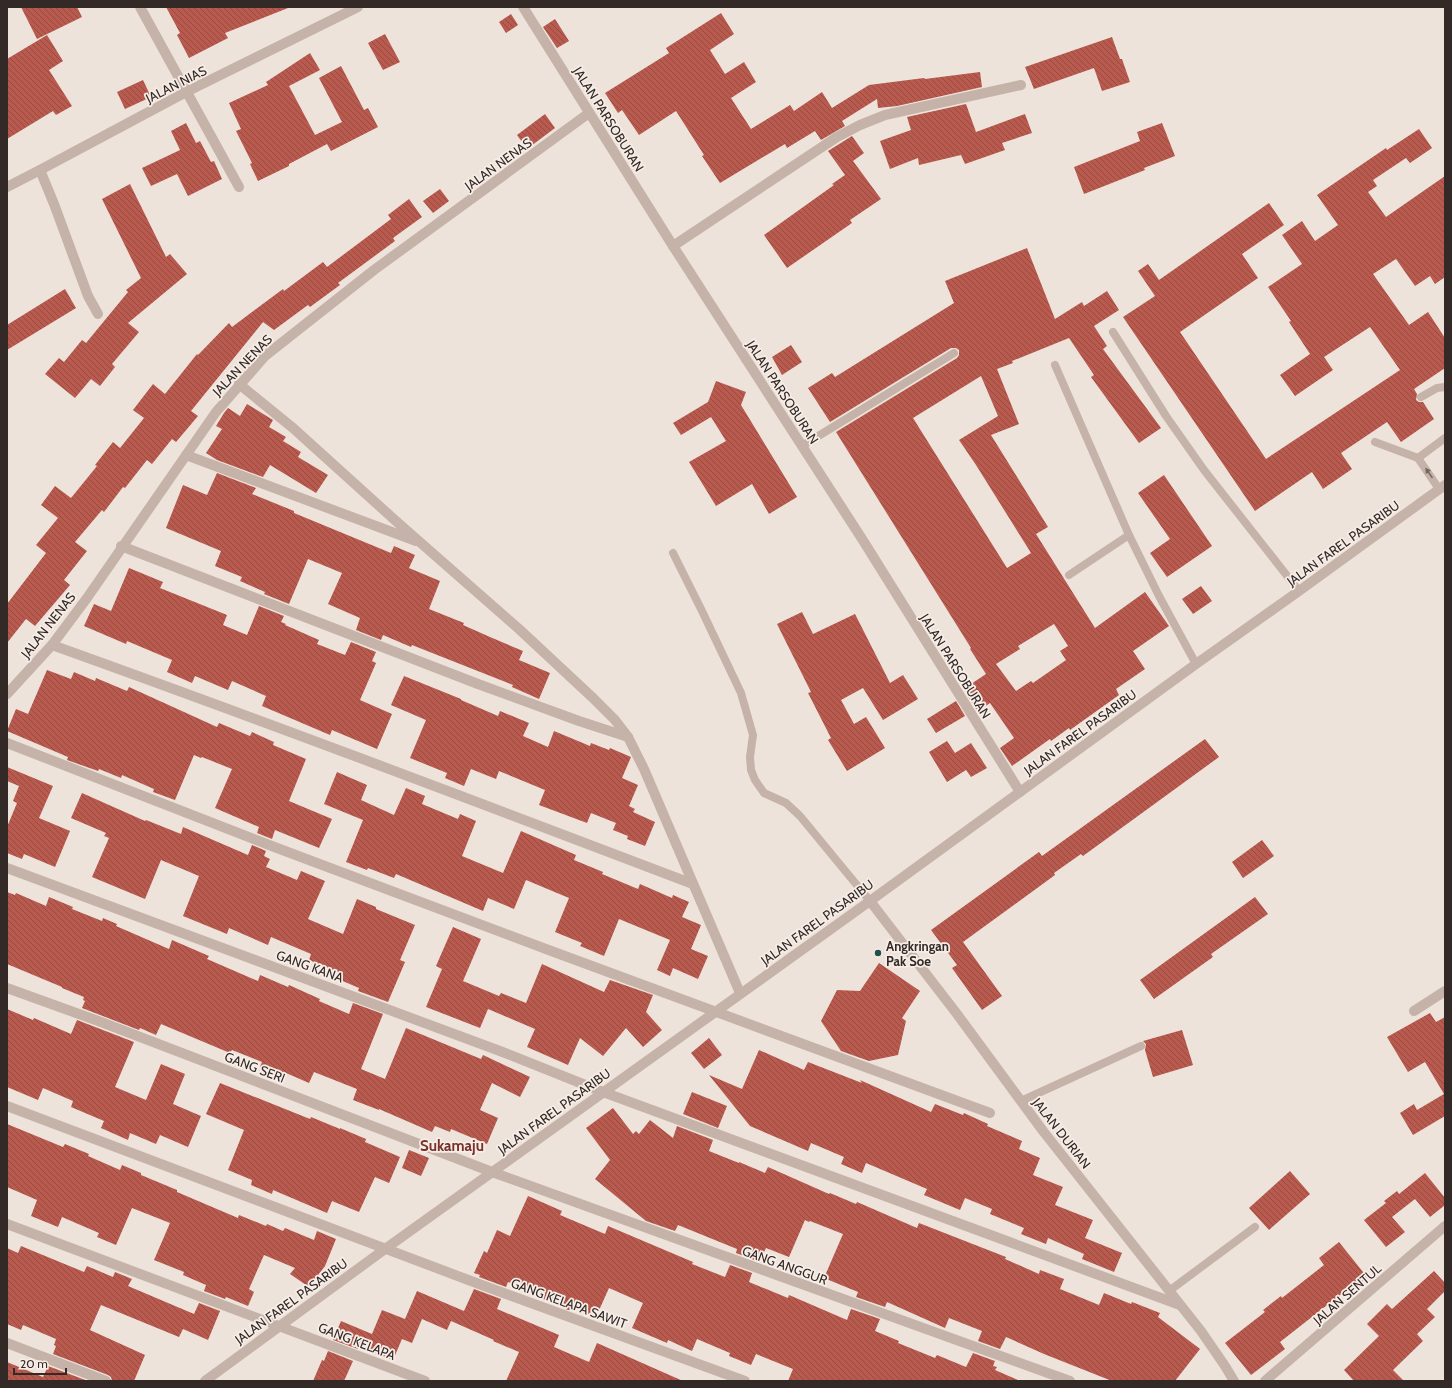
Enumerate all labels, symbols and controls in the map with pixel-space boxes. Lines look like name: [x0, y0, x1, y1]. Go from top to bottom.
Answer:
street label: JALAN NIAS: [142, 62, 209, 107]
street label: JALAN PARSOBURAN: [570, 63, 648, 174]
street label: JALAN NENAS: [461, 134, 535, 194]
street label: JALAN NENAS: [208, 331, 275, 400]
street label: JALAN PARSOBURAN: [743, 336, 823, 447]
one-way arrow: [1424, 468, 1433, 479]
street label: JALAN FAREL PASARIBU: [1283, 497, 1402, 590]
street label: JALAN NENAS: [17, 589, 79, 662]
street label: JALAN PARSOBURAN: [917, 610, 995, 721]
street label: JALAN FAREL PASARIBU: [1020, 686, 1139, 779]
street label: JALAN FAREL PASARIBU: [757, 876, 876, 969]
place label: Angkringan Pak Soe: [886, 938, 949, 969]
street label: GANG KANA: [274, 946, 346, 986]
marker: Angkringan Pak Soe: [873, 948, 883, 958]
street label: GANG SERI: [222, 1048, 288, 1086]
street label: JALAN FAREL PASARIBU: [494, 1065, 613, 1158]
street label: JALAN DURIAN: [1029, 1094, 1095, 1171]
district label: Sukamaju: [420, 1137, 484, 1155]
street label: GANG ANGGUR: [740, 1242, 830, 1288]
street label: JALAN FAREL PASARIBU: [231, 1255, 350, 1348]
street label: JALAN SENTUL: [1309, 1260, 1385, 1328]
street label: GANG KELAPA SAWIT: [509, 1275, 629, 1331]
street label: GANG KELAPA: [316, 1319, 398, 1363]
scale bar: [14, 1350, 66, 1376]
text: 20 m: [20, 1356, 48, 1371]

